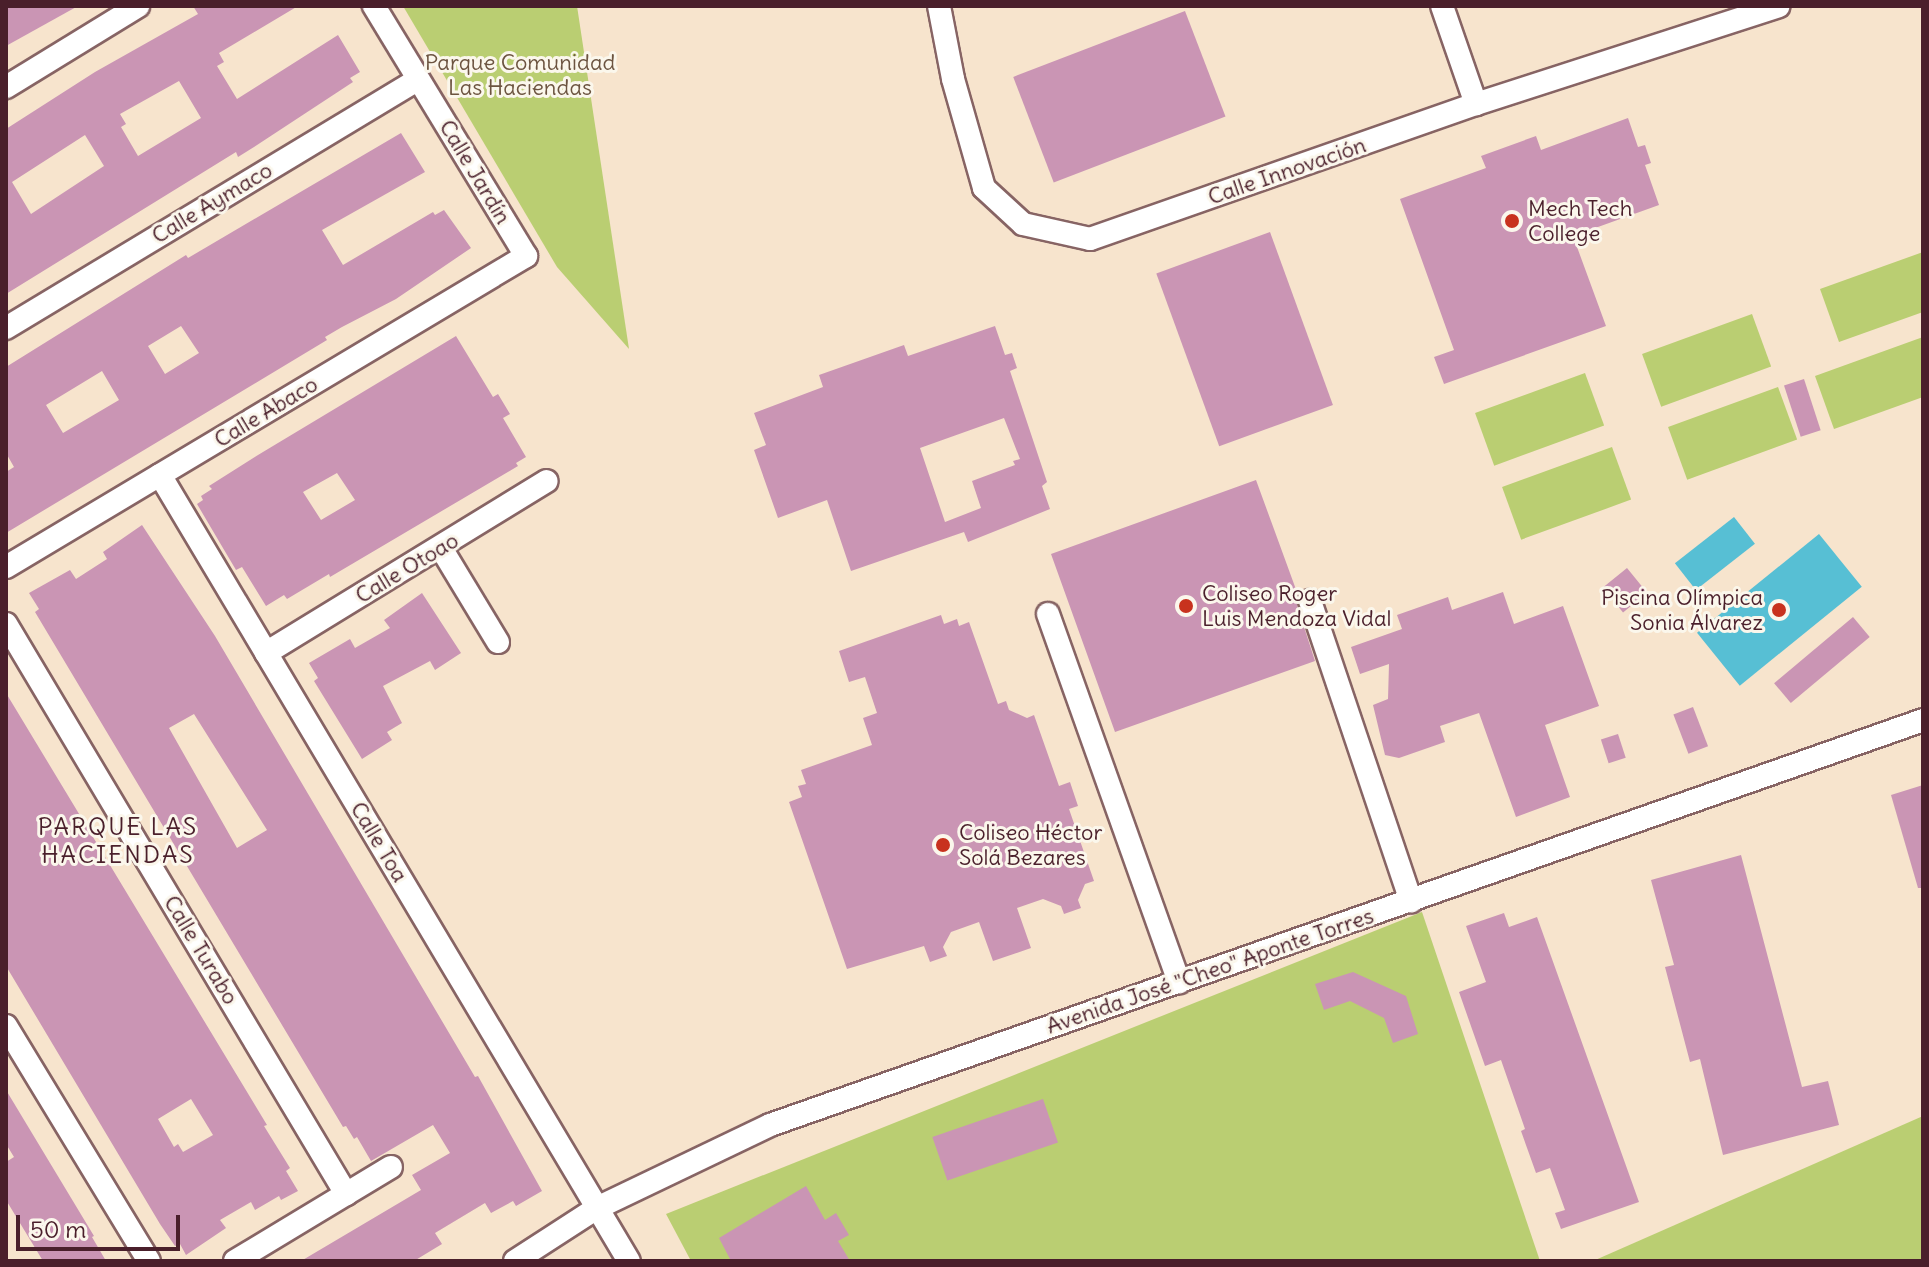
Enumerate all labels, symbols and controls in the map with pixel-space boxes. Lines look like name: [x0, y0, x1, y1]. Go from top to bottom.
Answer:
park label: Parque Comunidad Las Haciendas: [425, 49, 615, 100]
street label: Calle Jardín: [434, 115, 516, 229]
street label: Calle Innovación: [1205, 132, 1369, 210]
street label: Calle Aymaco: [147, 157, 277, 249]
place label: Mech Tech College: [1528, 195, 1632, 246]
marker: Mech Tech College: [1503, 212, 1521, 230]
street label: Calle Abaco: [210, 371, 322, 453]
street label: Calle Otoao: [351, 527, 463, 609]
place label: Coliseo Roger Luis Mendoza Vidal: [1202, 580, 1391, 632]
place label: Piscina Olímpica Sonia Álvarez: [1601, 584, 1763, 636]
marker: Coliseo Roger Luis Mendoza Vidal: [1177, 597, 1195, 615]
marker: Piscina Olímpica Sonia Álvarez: [1770, 601, 1788, 619]
street label: Calle Toa: [345, 797, 413, 887]
district label: PARQUE LAS HACIENDAS: [38, 813, 198, 869]
place label: Coliseo Héctor Solá Bezares: [959, 819, 1102, 870]
marker: Coliseo Héctor Solá Bezares: [934, 836, 952, 854]
street label: Calle Turabo: [158, 891, 244, 1009]
street label: Avenida José "Cheo" Aponte Torres: [1043, 902, 1377, 1040]
scale bar: [20, 1199, 184, 1249]
text: 50 m: [30, 1214, 86, 1244]

